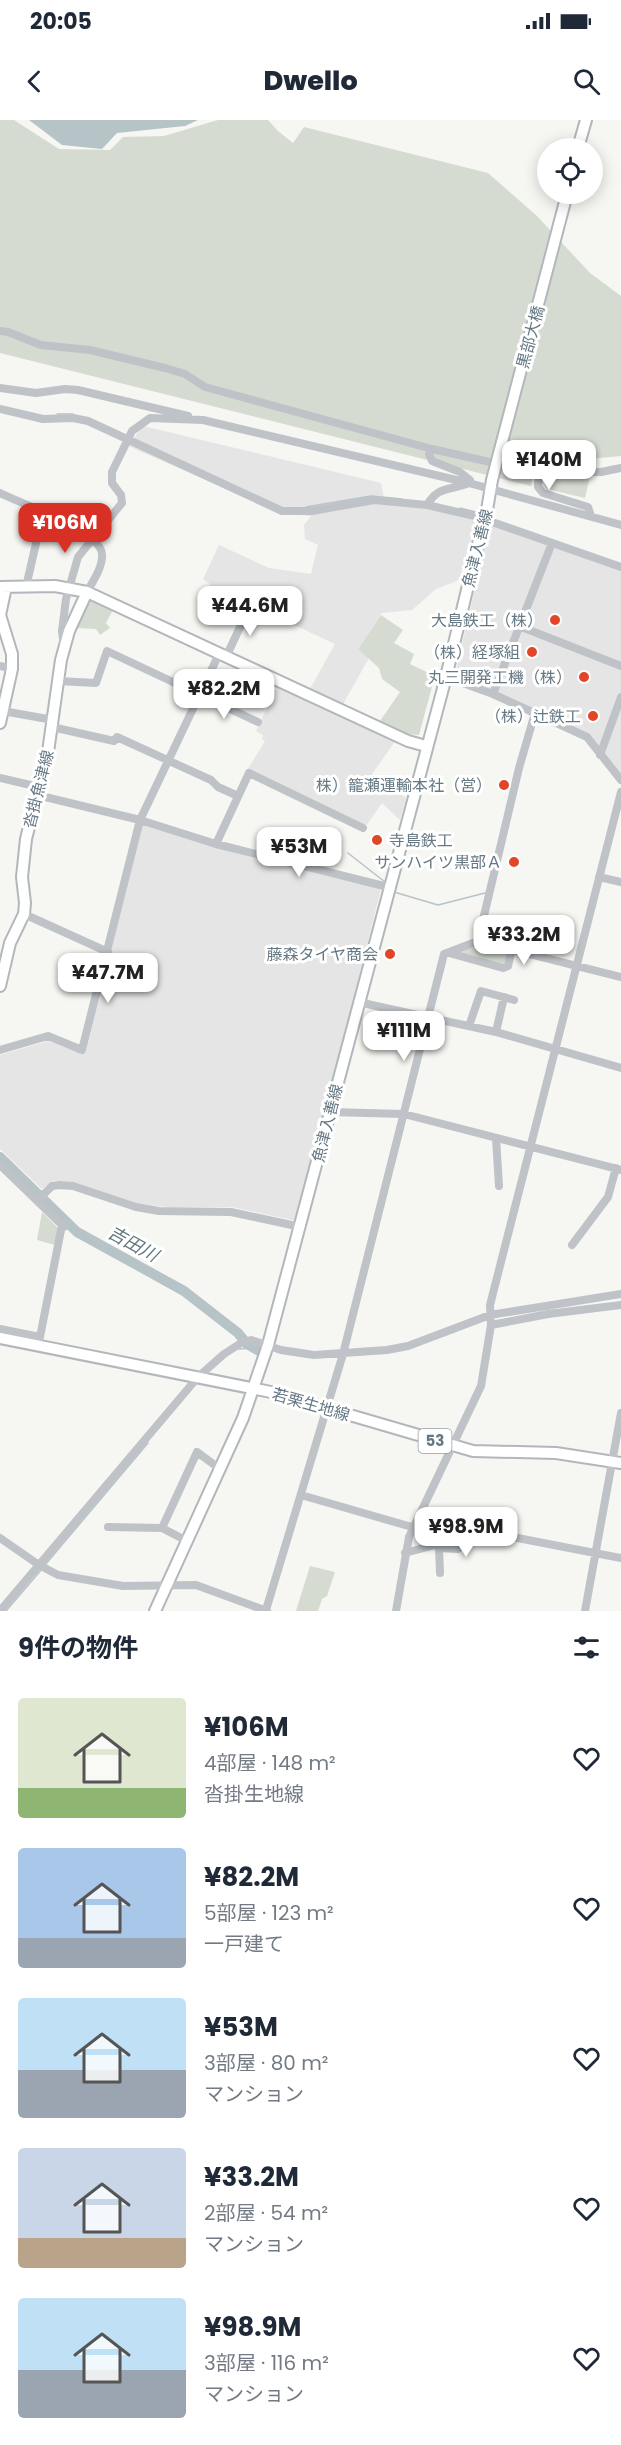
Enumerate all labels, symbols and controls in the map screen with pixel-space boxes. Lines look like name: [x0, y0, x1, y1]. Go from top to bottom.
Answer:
text: 20:05: [30, 6, 92, 37]
text: Dwello: [263, 62, 358, 99]
icon: back: [18, 65, 51, 98]
icon: search: [570, 65, 603, 98]
map controls: [537, 138, 603, 204]
button: locate: [537, 138, 603, 204]
street label: 黒部大橋: [511, 303, 550, 371]
pin: ¥140M: [507, 440, 591, 491]
text: ¥140M: [516, 445, 582, 473]
pin: ¥106M: [23, 503, 107, 554]
street label: 魚津入善線: [457, 507, 498, 590]
text: ¥106M: [32, 508, 98, 536]
pin: ¥44.6M: [201, 586, 299, 637]
text: ¥44.6M: [211, 591, 289, 619]
place label: 大島鉄工（株）: [431, 609, 543, 632]
marker: 大島鉄工（株）: [548, 613, 562, 627]
place label: （株）経塚組: [424, 641, 520, 664]
marker: （株）経塚組: [525, 645, 539, 659]
place label: 丸三開発工機（株）: [428, 666, 572, 689]
pin: ¥82.2M: [175, 669, 273, 720]
marker: 丸三開発工機（株）: [577, 670, 591, 684]
text: ¥82.2M: [187, 674, 261, 702]
place label: （株）辻鉄工: [485, 705, 581, 728]
marker: （株）辻鉄工: [586, 709, 600, 723]
street label: 沓掛魚津線: [18, 748, 59, 831]
place label: 株）籠瀬運輸本社（営）: [316, 774, 492, 797]
marker: 株）籠瀬運輸本社（営）: [497, 778, 511, 792]
pin: ¥53M: [263, 827, 335, 878]
place label: 寺島鉄工: [389, 829, 453, 852]
text: ¥53M: [271, 832, 327, 860]
marker: 寺島鉄工: [370, 833, 384, 847]
place label: サンハイツ黒部Ａ: [374, 851, 502, 874]
marker: サンハイツ黒部Ａ: [507, 855, 521, 869]
pin: ¥33.2M: [475, 915, 573, 966]
text: ¥33.2M: [487, 920, 561, 948]
place label: 藤森タイヤ商会: [266, 943, 378, 966]
marker: 藤森タイヤ商会: [383, 947, 397, 961]
pin: ¥47.7M: [59, 953, 157, 1004]
text: ¥47.7M: [72, 958, 144, 986]
pin: ¥111M: [362, 1011, 446, 1062]
text: ¥111M: [377, 1016, 431, 1044]
street label: 魚津入善線: [307, 1082, 348, 1165]
water label: 吉田川: [104, 1220, 165, 1269]
street label: 若栗生地線: [269, 1382, 352, 1427]
road number: 53: [418, 1429, 452, 1453]
pin: ¥98.9M: [417, 1507, 515, 1558]
text: ¥98.9M: [429, 1512, 503, 1540]
text: 9件の物件: [18, 1630, 138, 1666]
icon: filters: [570, 1631, 603, 1664]
text: ¥106M: [204, 1709, 289, 1745]
icon: home: [66, 1722, 138, 1794]
icon: heart: [570, 1742, 603, 1775]
text: 4部屋 · 148 m²: [204, 1749, 336, 1777]
text: 沓掛生地線: [204, 1780, 304, 1808]
text: ¥82.2M: [204, 1859, 299, 1895]
icon: home: [66, 1872, 138, 1944]
icon: heart: [570, 1892, 603, 1925]
text: 5部屋 · 123 m²: [204, 1899, 334, 1927]
text: 一戸建て: [204, 1930, 284, 1958]
text: ¥53M: [204, 2009, 278, 2045]
icon: home: [66, 2022, 138, 2094]
icon: heart: [570, 2042, 603, 2075]
text: 3部屋 · 80 m²: [204, 2049, 328, 2077]
text: マンション: [204, 2080, 304, 2108]
text: ¥33.2M: [204, 2159, 299, 2195]
icon: home: [66, 2172, 138, 2244]
icon: heart: [570, 2192, 603, 2225]
text: 2部屋 · 54 m²: [204, 2199, 328, 2227]
text: マンション: [204, 2230, 304, 2258]
text: ¥98.9M: [204, 2309, 301, 2345]
icon: home: [66, 2322, 138, 2394]
icon: heart: [570, 2342, 603, 2375]
text: 3部屋 · 116 m²: [204, 2349, 329, 2377]
text: マンション: [204, 2380, 304, 2408]

